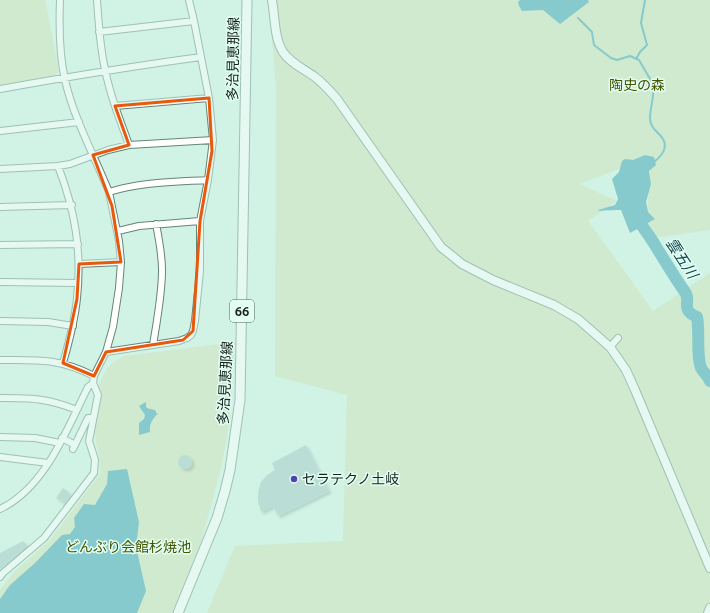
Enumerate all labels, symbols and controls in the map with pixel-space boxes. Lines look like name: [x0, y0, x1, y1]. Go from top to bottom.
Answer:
street label: 多治見恵那線: [224, 17, 242, 101]
park label: 陶史の森: [609, 77, 665, 93]
water label: 雲五川: [663, 234, 702, 283]
road number: 66: [230, 300, 254, 322]
street label: 多治見恵那線: [215, 341, 235, 425]
place label: セラテクノ土岐: [302, 471, 399, 487]
marker: セラテクノ土岐: [289, 474, 299, 484]
park label: どんぶり会館杉焼池: [65, 539, 191, 555]

